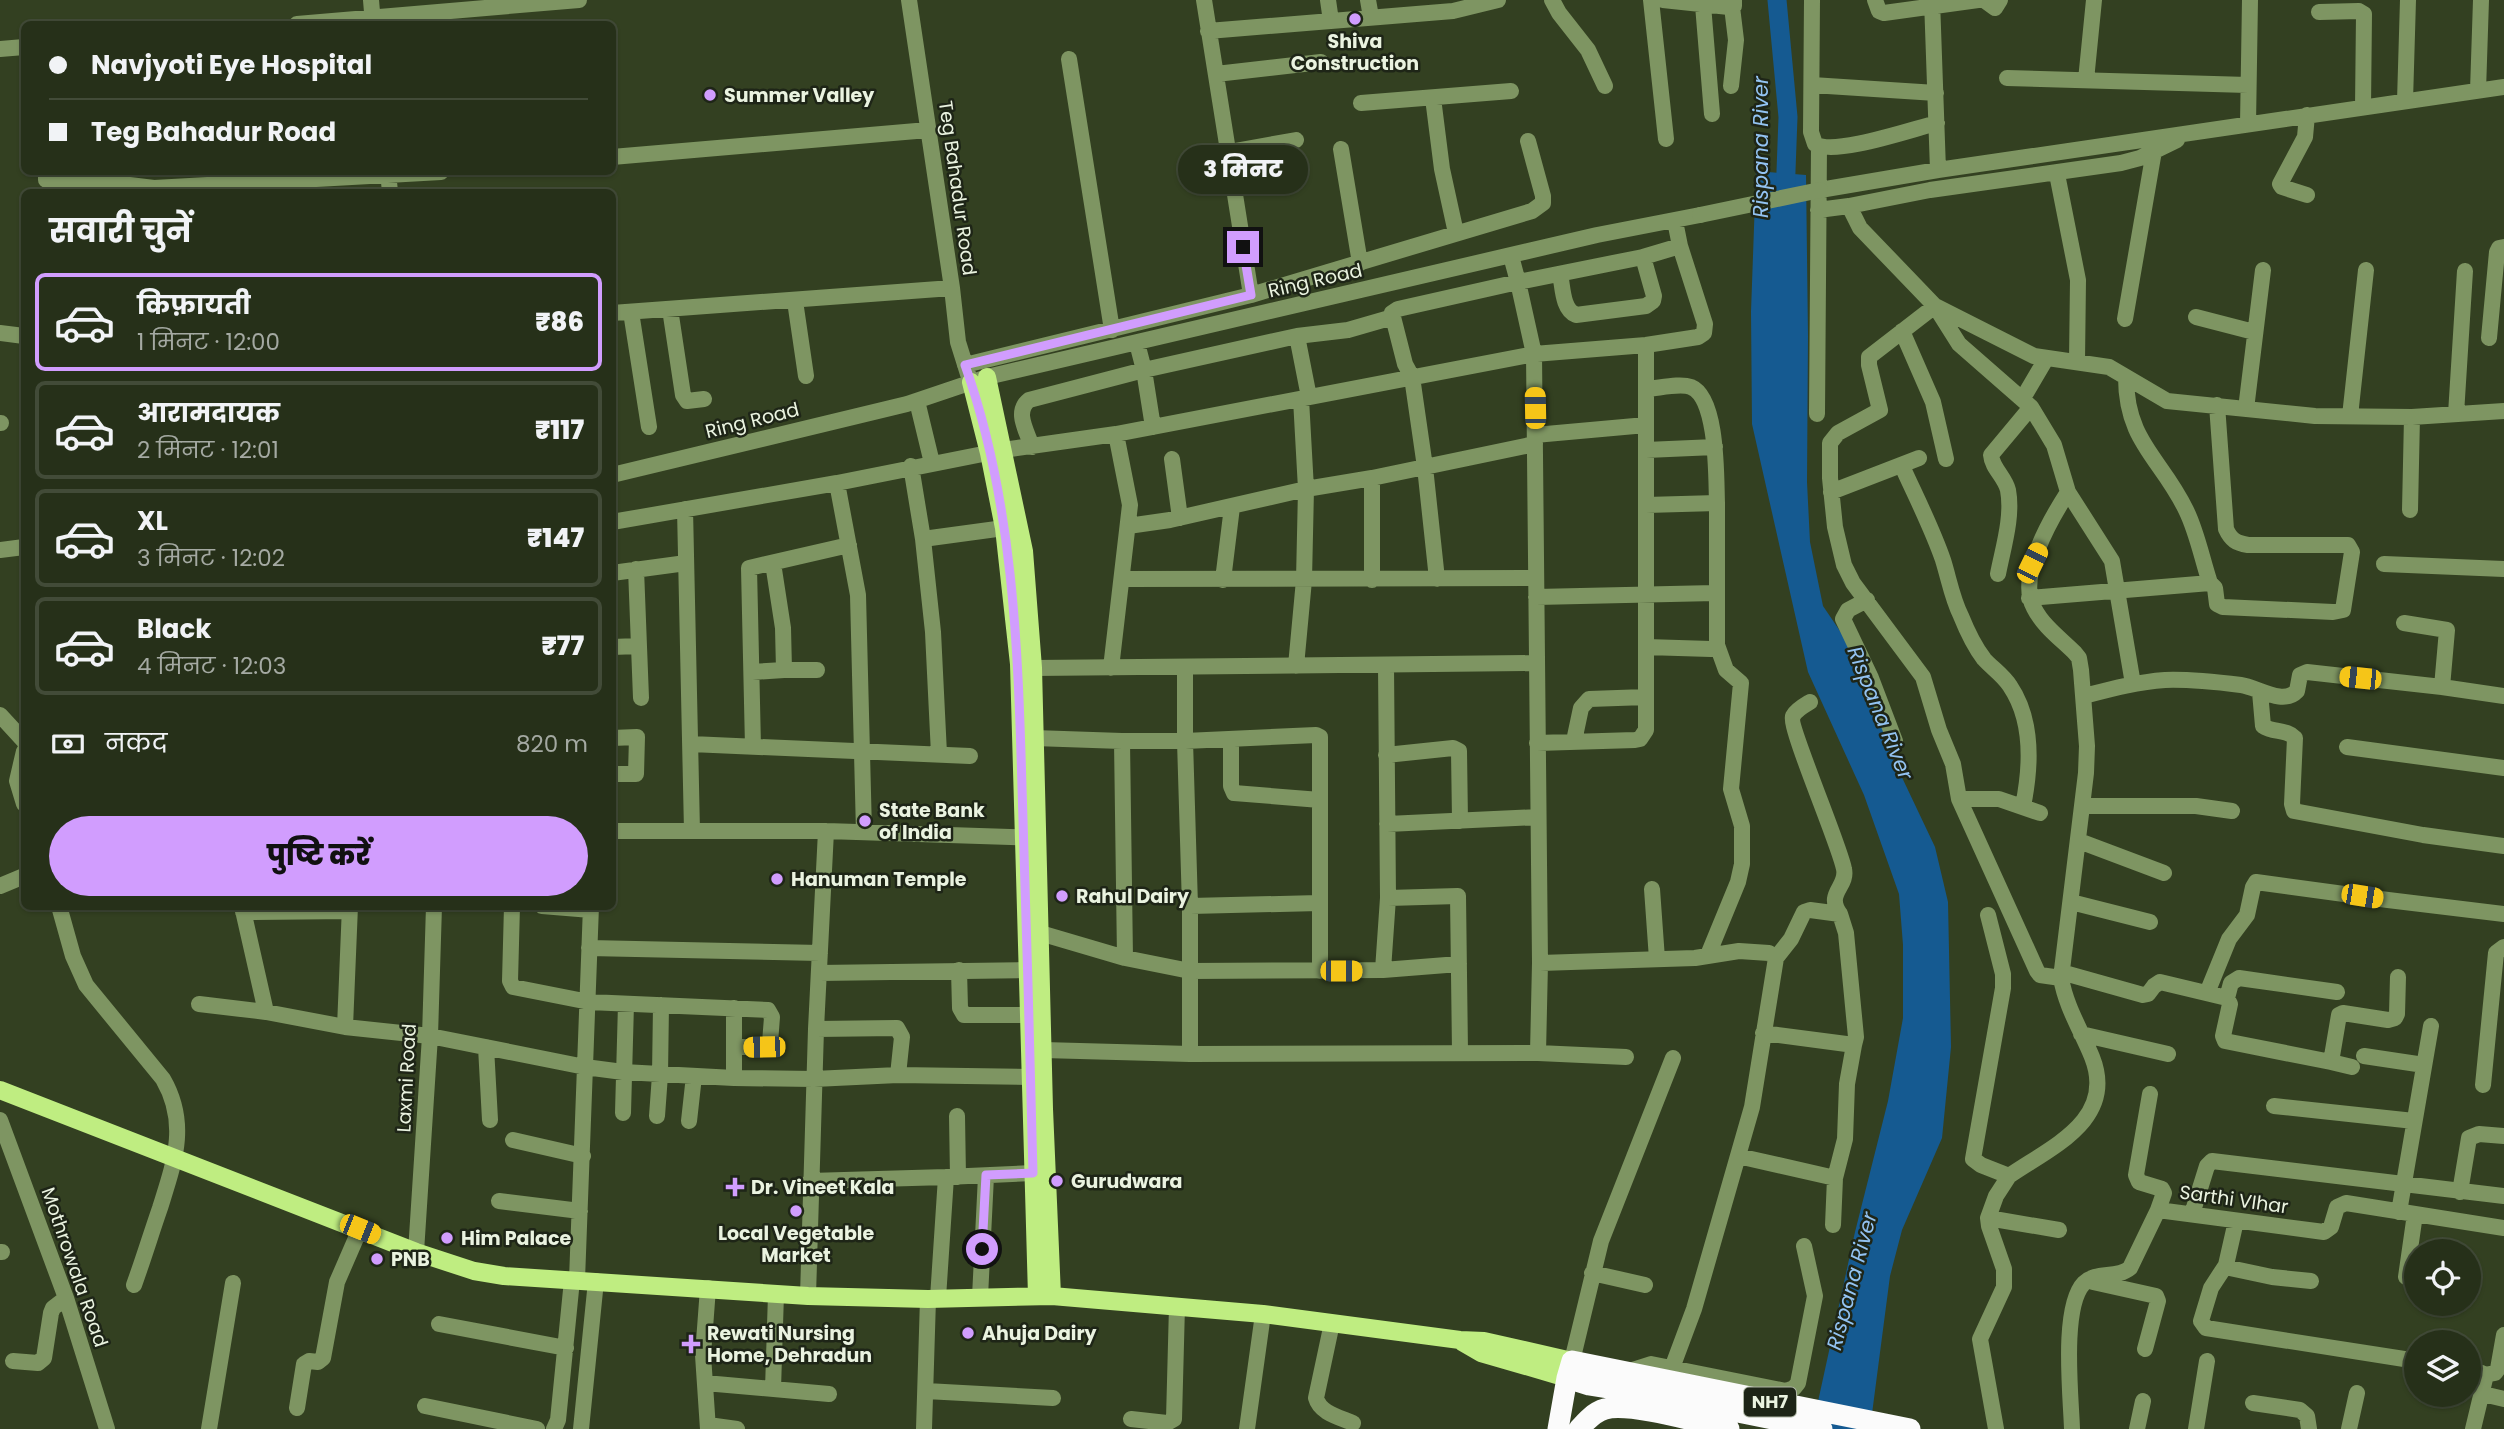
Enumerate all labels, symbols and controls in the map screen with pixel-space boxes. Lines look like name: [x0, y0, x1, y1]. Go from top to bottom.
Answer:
marker: Shiva Construction: [1347, 11, 1363, 27]
place label: Shiva Construction: [1291, 28, 1419, 77]
text: Navjyoti Eye Hospital: [91, 47, 372, 83]
water label: Rispana River: [1746, 75, 1775, 218]
place label: Summer Valley: [724, 82, 875, 109]
marker: Summer Valley: [702, 87, 718, 103]
street label: Teg Bahadur Road: [932, 99, 983, 277]
text: Teg Bahadur Road: [91, 114, 336, 150]
callout: 3 मिनट: [1178, 146, 1308, 194]
text: 3 मिनट: [1203, 153, 1283, 185]
text: सवारी चुनें: [49, 208, 191, 253]
route end: [1227, 231, 1259, 263]
street label: Ring Road: [1265, 257, 1365, 304]
text: किफ़ायती: [137, 287, 251, 323]
icon: car: [53, 291, 116, 354]
text: ₹86: [535, 304, 584, 340]
text: 1 मिनट · 12:00: [137, 326, 280, 358]
car: [1525, 387, 1546, 429]
text: आरामदायक: [137, 395, 280, 431]
street label: Ring Road: [702, 396, 802, 445]
icon: car: [53, 399, 116, 462]
text: ₹117: [535, 412, 584, 448]
text: 2 मिनट · 12:01: [137, 434, 279, 466]
text: XL: [137, 503, 168, 539]
icon: car: [53, 507, 116, 570]
text: ₹147: [527, 520, 584, 556]
car: [2014, 540, 2051, 586]
text: 3 मिनट · 12:02: [137, 542, 285, 574]
text: Black: [137, 611, 211, 647]
icon: car: [53, 615, 116, 678]
text: ₹77: [542, 628, 584, 664]
water label: Rispana River: [1840, 642, 1921, 785]
text: 4 मिनट · 12:03: [137, 650, 286, 682]
car: [2339, 665, 2382, 691]
icon: cash: [49, 725, 87, 763]
text: नकद: [105, 725, 167, 761]
text: 820 m: [516, 728, 588, 760]
place label: State Bank of India: [879, 797, 985, 846]
marker: State Bank of India: [857, 813, 873, 829]
button: पुष्टि करें: [49, 816, 588, 896]
place label: Hanuman Temple: [791, 866, 967, 893]
marker: Hanuman Temple: [769, 871, 785, 887]
car: [2340, 882, 2385, 910]
place label: Rahul Dairy: [1076, 883, 1190, 910]
marker: Rahul Dairy: [1054, 888, 1070, 904]
car: [1321, 961, 1363, 982]
street label: Laxmi Road: [390, 1023, 423, 1133]
car: [743, 1036, 786, 1058]
place label: Gurudwara: [1071, 1168, 1183, 1195]
marker: Gurudwara: [1049, 1173, 1065, 1189]
place label: Dr. Vineet Kala: [751, 1174, 894, 1201]
marker: Dr. Vineet Kala: [725, 1177, 745, 1197]
street label: Sarthi VIhar: [2178, 1179, 2290, 1220]
street label: Mothrowala Road: [35, 1184, 115, 1351]
marker: Local Vegetable Market: [788, 1203, 804, 1219]
water label: Rispana River: [1819, 1208, 1884, 1353]
car: [337, 1211, 384, 1247]
place label: Local Vegetable Market: [718, 1220, 874, 1269]
place label: Him Palace: [461, 1225, 571, 1252]
marker: Him Palace: [439, 1230, 455, 1246]
route start: [966, 1233, 998, 1265]
map controls: [2404, 1239, 2481, 1407]
button: locate: [2404, 1239, 2481, 1316]
place label: PNB: [391, 1246, 430, 1273]
marker: PNB: [369, 1251, 385, 1267]
place label: Rewati Nursing Home, Dehradun: [707, 1320, 872, 1369]
place label: Ahuja Dairy: [982, 1320, 1098, 1347]
marker: Ahuja Dairy: [960, 1325, 976, 1341]
button: layers: [2404, 1330, 2481, 1407]
marker: Rewati Nursing Home, Dehradun: [681, 1334, 701, 1354]
road number: NH7: [1744, 1387, 1796, 1416]

